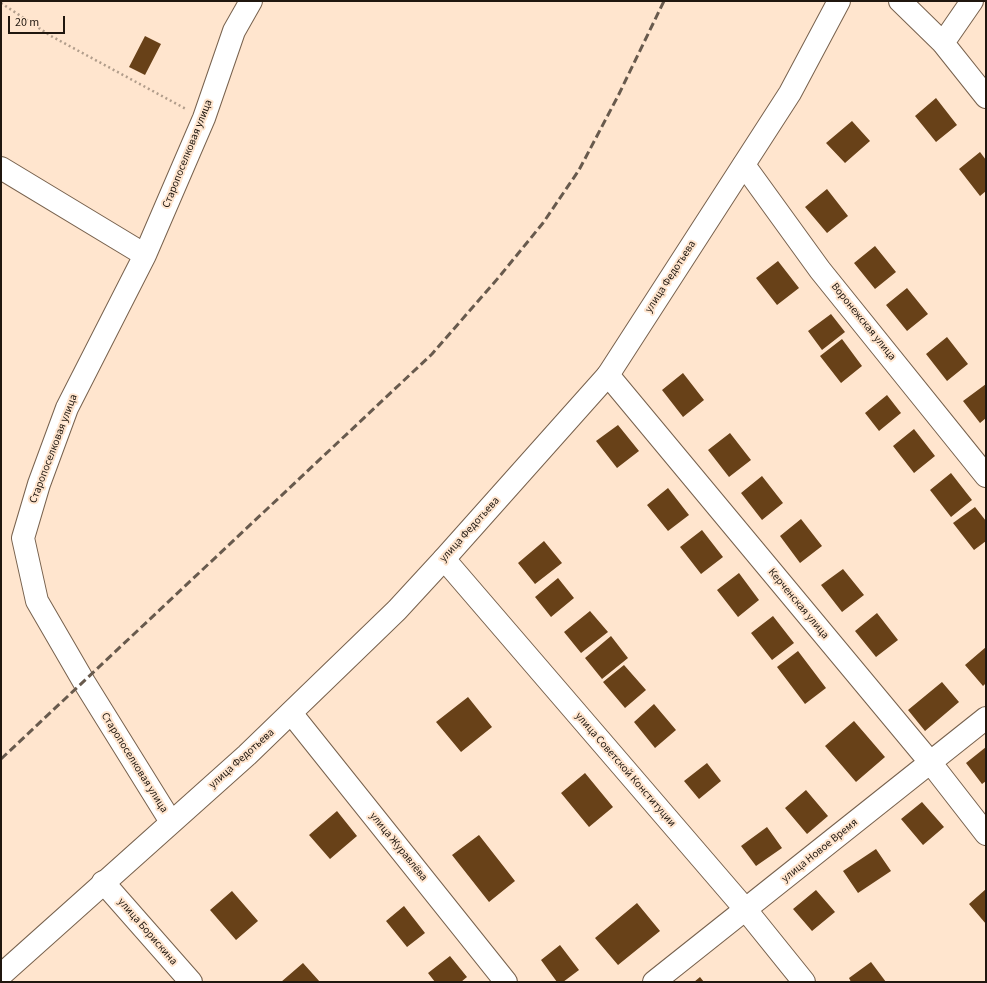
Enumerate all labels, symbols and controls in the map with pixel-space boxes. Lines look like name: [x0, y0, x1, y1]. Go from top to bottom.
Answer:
scale bar: [10, 8, 67, 34]
text: 20 m: [15, 14, 39, 31]
street label: Старопоселковая улица: [160, 98, 216, 210]
street label: улица Федотьева: [643, 239, 699, 315]
street label: Воронежская улица: [828, 281, 898, 363]
street label: Старопоселковая улица: [27, 393, 81, 505]
street label: улица Федотьева: [437, 495, 503, 565]
street label: Керченская улица: [765, 566, 831, 642]
street label: Старопоселковая улица: [98, 710, 170, 816]
street label: улица Советской Конституции: [572, 710, 678, 830]
street label: улица Федотьева: [207, 726, 277, 792]
street label: улица Журавлёва: [366, 810, 430, 884]
street label: улица Новое Время: [779, 816, 861, 886]
street label: улица Борискина: [114, 896, 180, 968]

